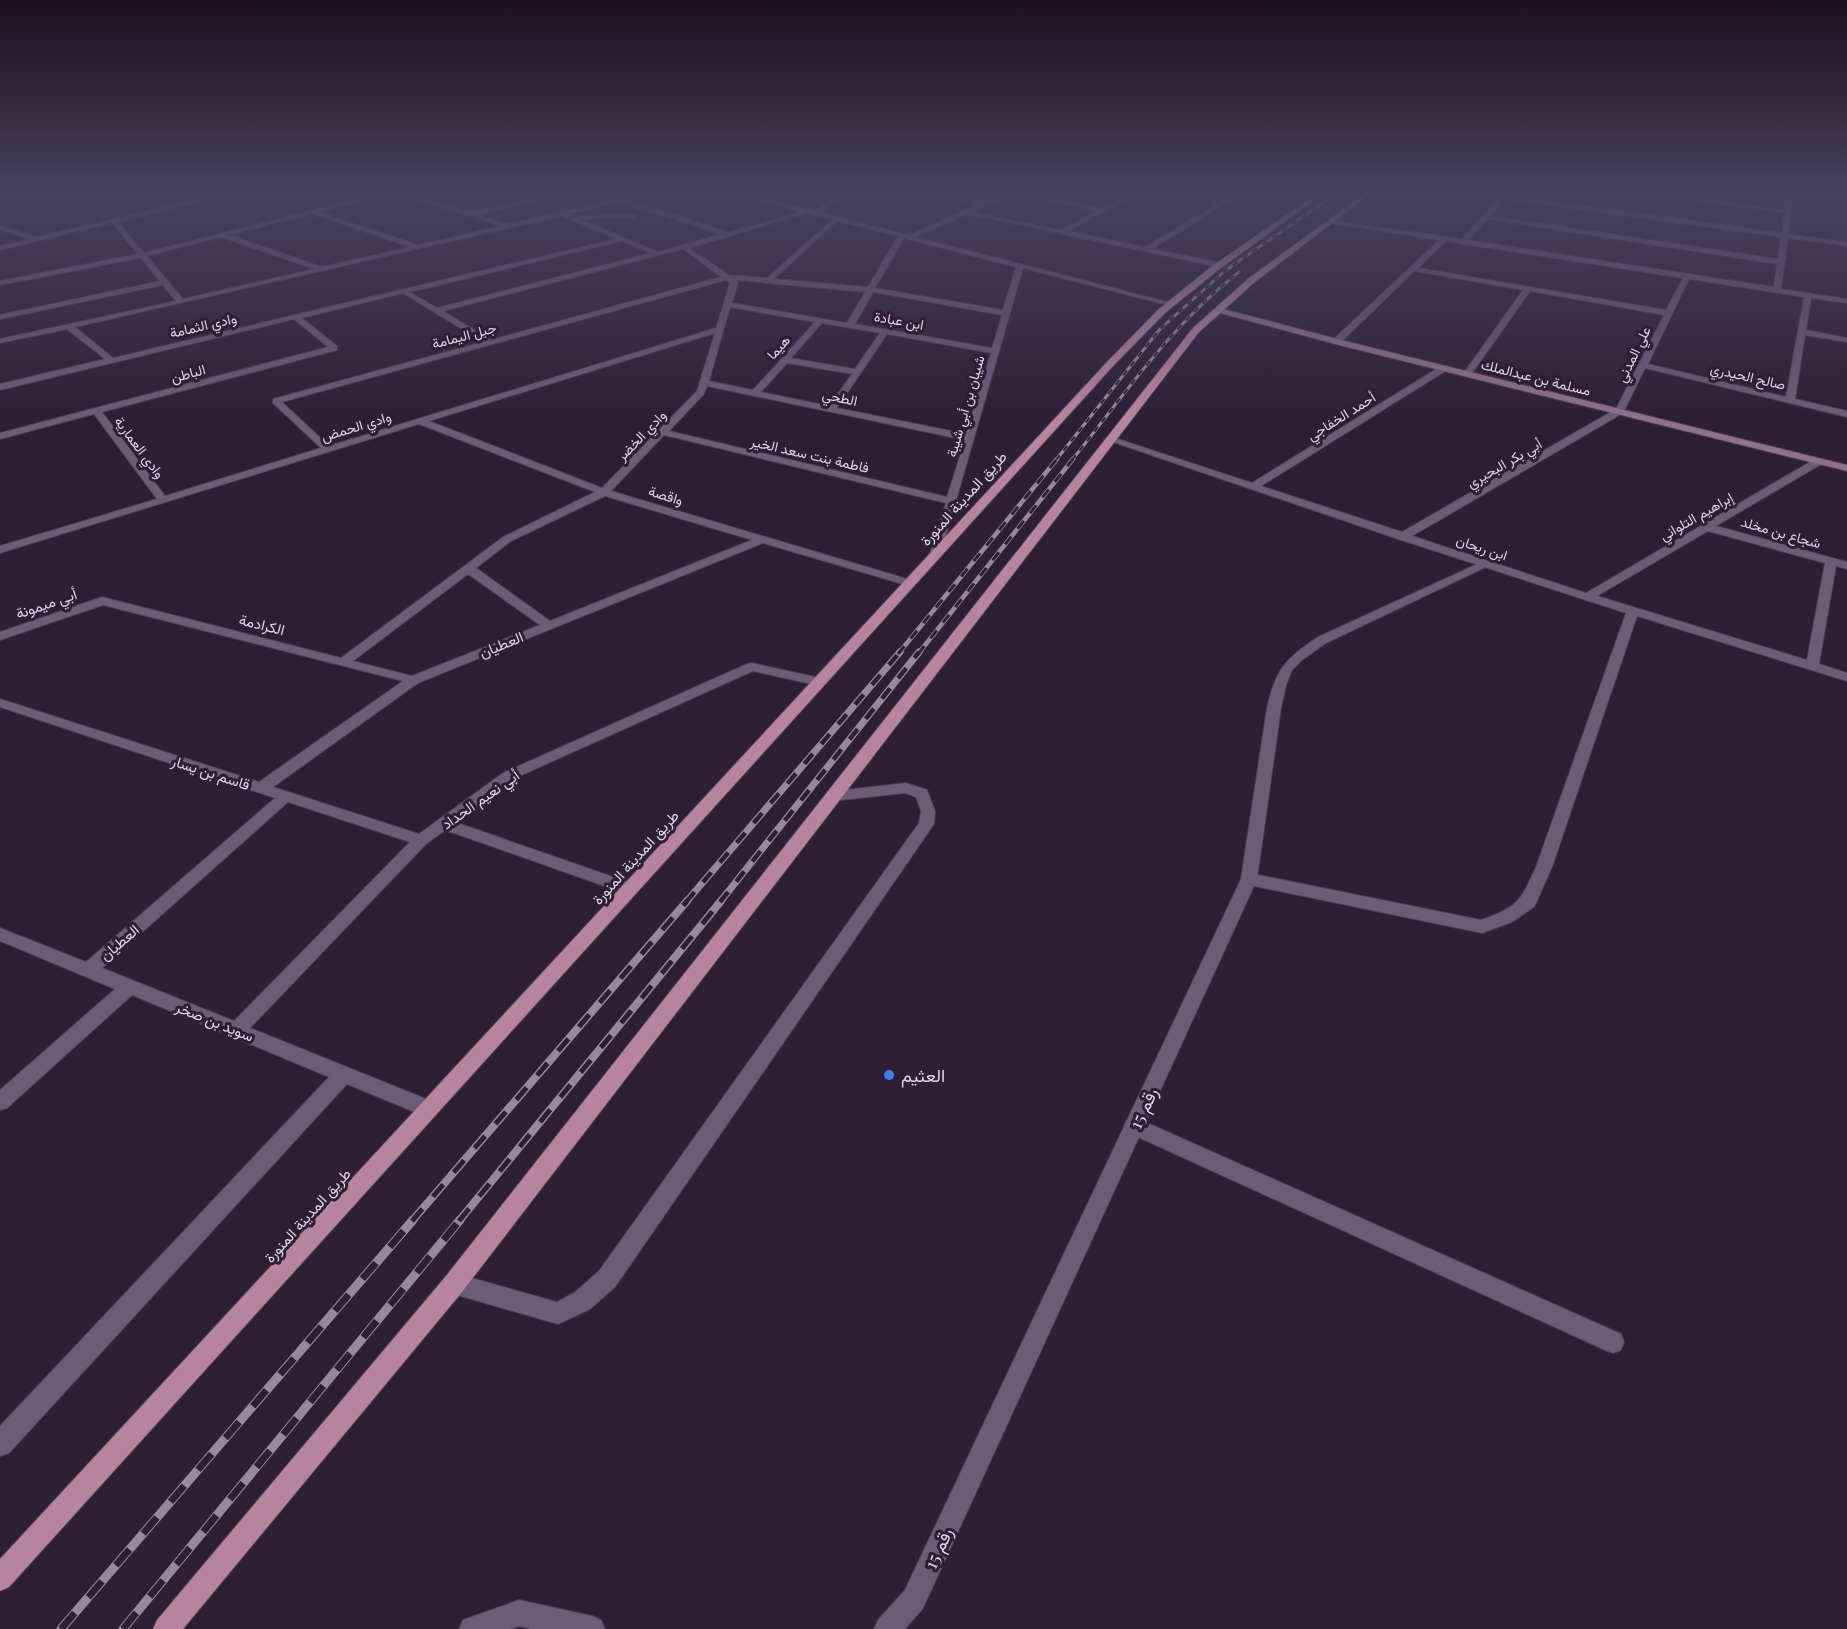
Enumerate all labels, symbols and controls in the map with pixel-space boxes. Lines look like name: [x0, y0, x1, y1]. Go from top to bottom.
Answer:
street label: ابن عبادة: [873, 306, 925, 334]
street label: وادي الثمامة: [168, 308, 239, 345]
street label: جبل اليمامة: [430, 317, 498, 353]
street label: علي المدني: [1611, 323, 1657, 387]
street label: هيما: [762, 331, 794, 363]
street label: شيبان بن أبي شيبة: [941, 353, 991, 460]
street label: مسلمة بن عبدالملك: [1479, 354, 1593, 400]
street label: صالح الحيدري: [1708, 358, 1788, 397]
street label: الباطن: [169, 359, 207, 387]
street label: الطحي: [820, 384, 859, 413]
street label: أحمد الخفاجي: [1303, 387, 1380, 447]
street label: وادي الخضر: [611, 405, 672, 467]
street label: وادي الحمض: [319, 406, 394, 449]
street label: وادي العمارية: [108, 412, 170, 484]
street label: فاطمة بنت سعد الخير: [748, 431, 871, 477]
street label: أبي بكر البحيري: [1463, 434, 1547, 495]
street label: طريق المدينة المنورة: [915, 446, 1012, 550]
street label: واقصة: [646, 481, 686, 509]
street label: إبراهيم التلواني: [1656, 487, 1738, 547]
street label: شجاع بن مخلد: [1738, 512, 1823, 554]
street label: ابن ريحان: [1454, 530, 1510, 564]
street label: أبي ميمونة: [13, 583, 81, 627]
street label: الكرادمة: [237, 609, 287, 639]
street label: العطيان: [476, 626, 526, 662]
street label: قاسم بن يسار: [168, 750, 253, 795]
street label: أبي نعيم الحداد: [437, 764, 526, 837]
street label: طريق المدينة المنورة: [587, 805, 684, 909]
street label: العطيان: [95, 919, 143, 965]
street label: سويد بن صخر: [172, 996, 257, 1047]
place label: العثيم: [901, 1063, 945, 1088]
marker: العثيم: [882, 1068, 896, 1082]
street label: رقم 15: [1123, 1083, 1164, 1133]
street label: طريق المدينة المنورة: [259, 1163, 356, 1267]
street label: رقم 15: [918, 1523, 959, 1573]

